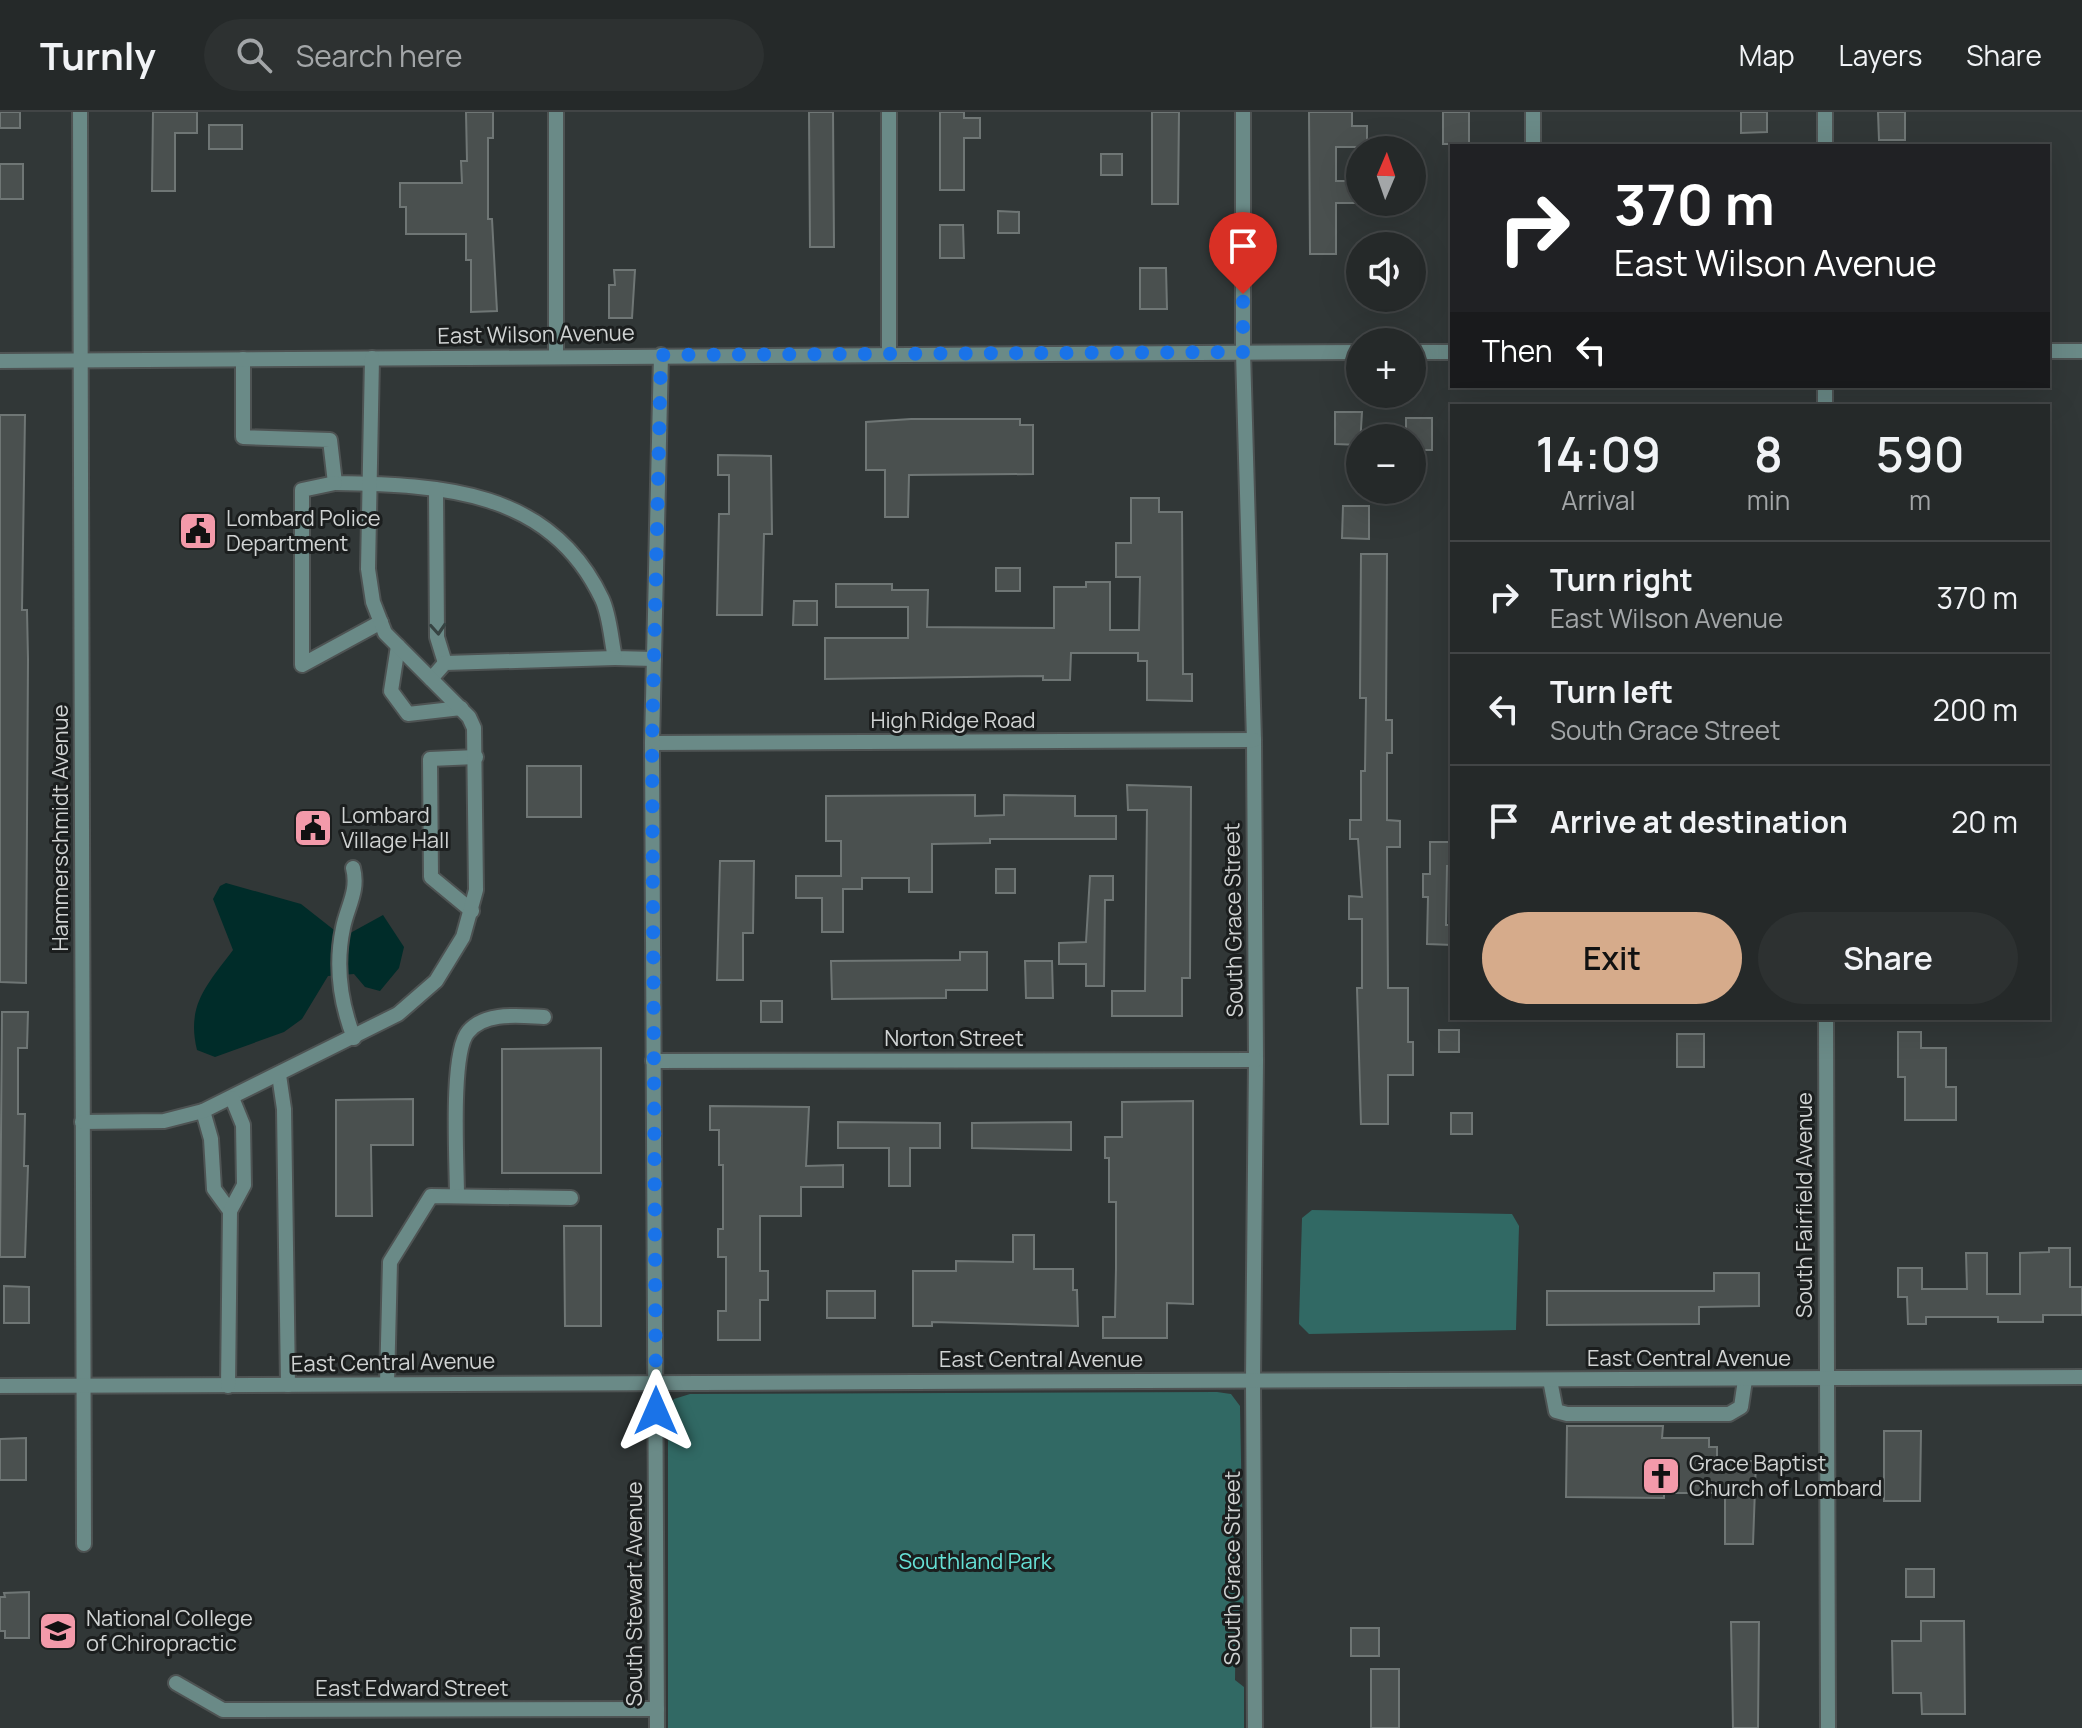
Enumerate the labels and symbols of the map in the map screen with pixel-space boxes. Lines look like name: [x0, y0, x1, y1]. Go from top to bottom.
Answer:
north arrow: [1346, 136, 1426, 216]
pin: [1209, 212, 1277, 294]
street label: East Wilson Avenue: [437, 317, 635, 351]
place label: Lombard Police Department: [226, 503, 381, 558]
public building icon: Lombard Police Department: [177, 510, 219, 552]
one-way arrow: [429, 623, 446, 636]
street label: Hammerschmidt Avenue: [45, 704, 75, 952]
street label: High Ridge Road: [870, 705, 1036, 735]
place label: Lombard Village Hall: [341, 800, 449, 855]
public building icon: Lombard Village Hall: [292, 807, 334, 849]
street label: South Grace Street: [1216, 822, 1250, 1018]
street label: Norton Street: [884, 1023, 1024, 1053]
street label: South Fairfield Avenue: [1789, 1092, 1819, 1318]
street label: East Central Avenue: [1587, 1343, 1791, 1373]
street label: East Central Avenue: [939, 1344, 1143, 1374]
street label: East Central Avenue: [291, 1345, 495, 1379]
position arrow: [614, 1369, 698, 1453]
place label: Grace Baptist Church of Lombard: [1689, 1448, 1882, 1503]
church icon: Grace Baptist Church of Lombard: [1640, 1455, 1682, 1497]
street label: South Grace Street: [1217, 1470, 1247, 1665]
street label: South Stewart Avenue: [619, 1481, 649, 1707]
park label: Southland Park: [898, 1546, 1053, 1576]
place label: National College of Chiropractic: [86, 1603, 253, 1658]
school or university icon: National College of Chiropractic: [37, 1610, 79, 1652]
street label: East Edward Street: [315, 1673, 509, 1703]

